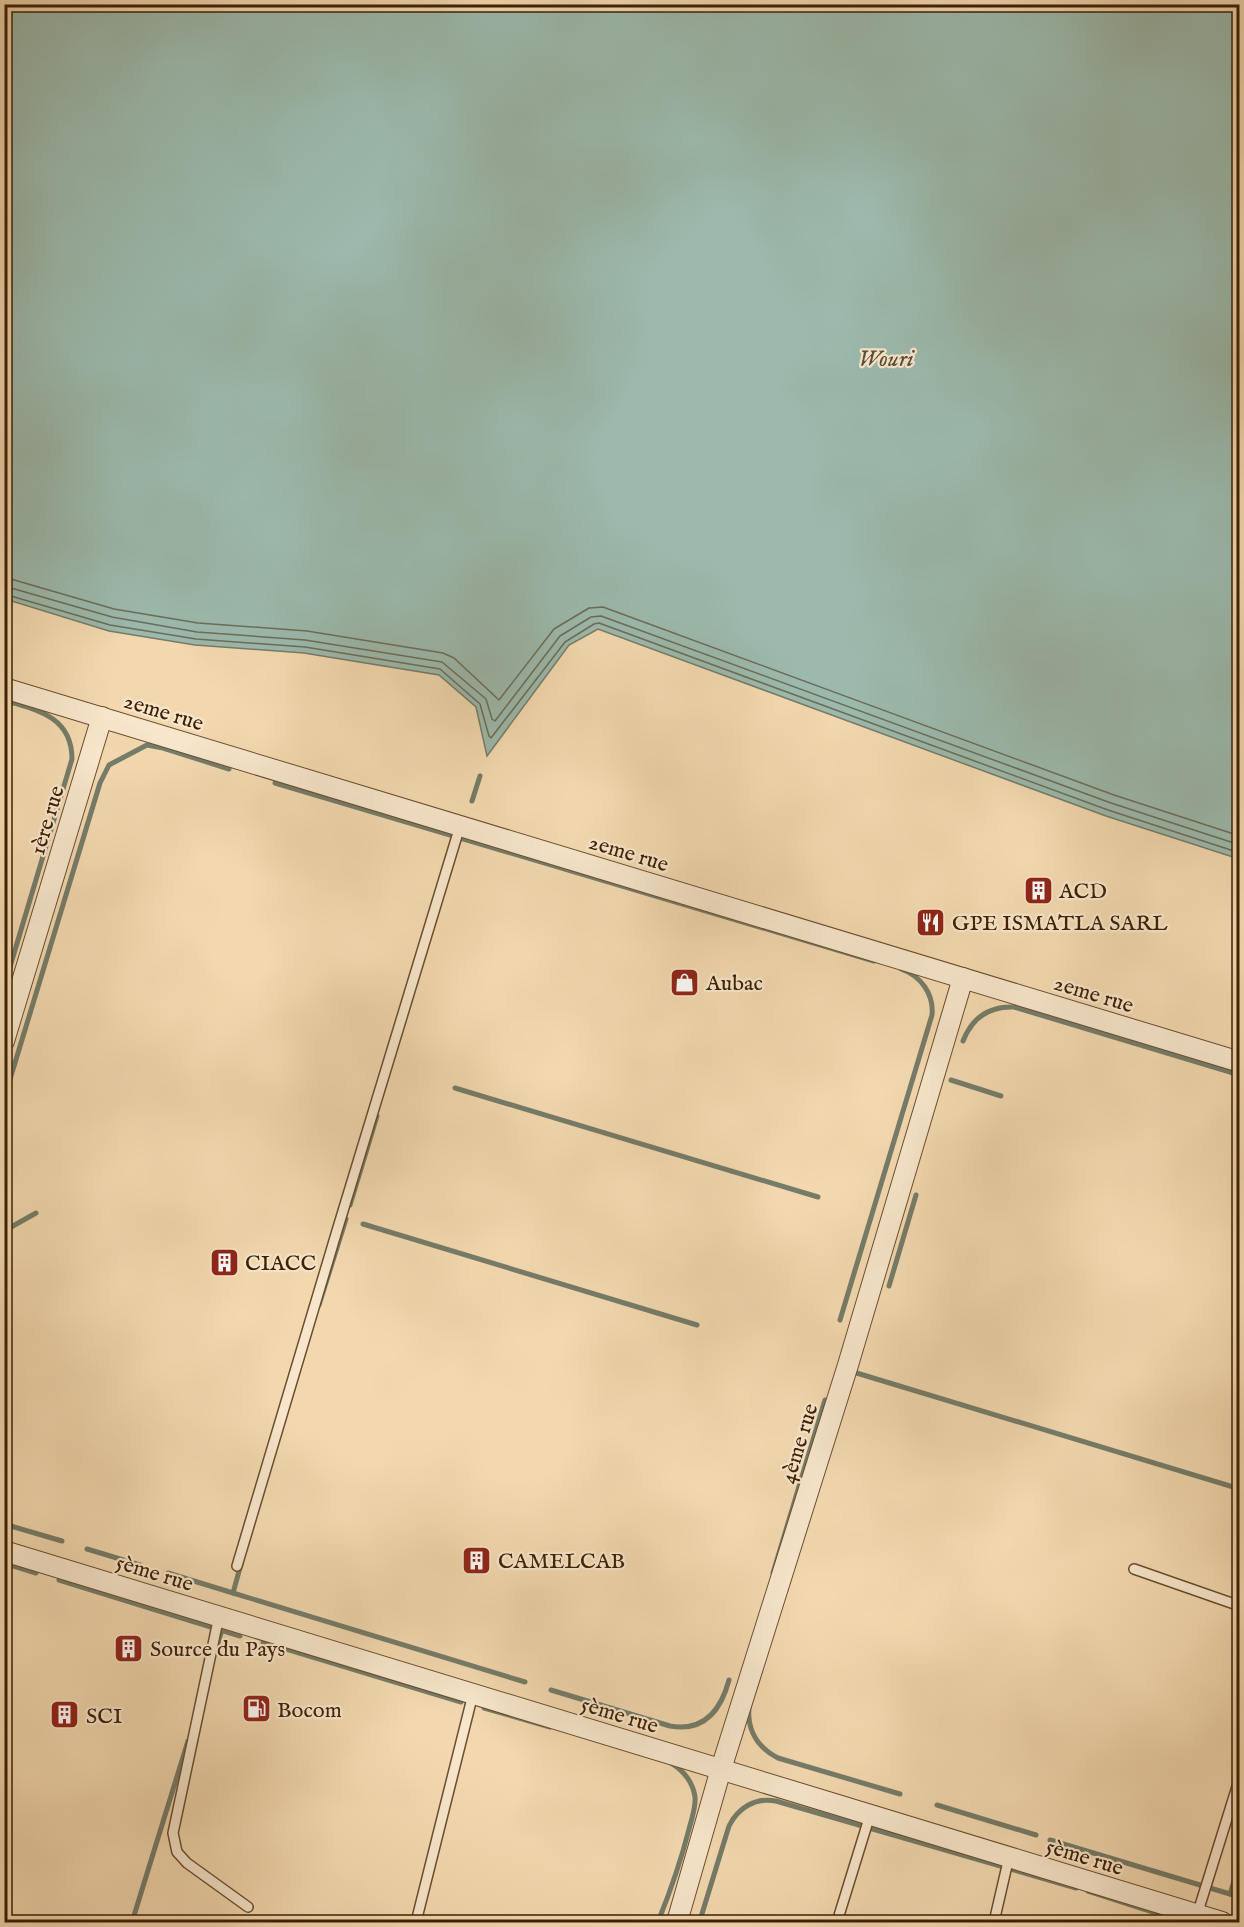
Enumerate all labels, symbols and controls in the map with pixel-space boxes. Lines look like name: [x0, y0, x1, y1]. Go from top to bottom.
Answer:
water label: Wouri: [858, 344, 916, 375]
street label: 2eme rue: [120, 688, 207, 738]
street label: 1ère rue: [24, 783, 72, 859]
street label: 2eme rue: [585, 829, 672, 879]
building icon: ACD: [1022, 874, 1054, 906]
place label: ACD: [1058, 878, 1107, 906]
restaurant icon: GPE ISMATLA SARL: [915, 906, 947, 938]
place label: GPE ISMATLA SARL: [952, 910, 1168, 938]
shop icon: Aubac: [669, 966, 701, 998]
place label: Aubac: [705, 970, 763, 998]
street label: 2eme rue: [1050, 970, 1137, 1020]
building icon: CIACC: [208, 1246, 240, 1278]
place label: CIACC: [245, 1250, 316, 1278]
street label: 4ème rue: [774, 1400, 825, 1487]
building icon: CAMELCAB: [461, 1544, 493, 1576]
place label: CAMELCAB: [498, 1548, 625, 1576]
street label: 5ème rue: [112, 1549, 197, 1599]
building icon: Source du Pays: [113, 1632, 145, 1664]
place label: Source du Pays: [150, 1636, 285, 1664]
street label: 5ème rue: [577, 1691, 662, 1741]
fuel station icon: Bocom: [240, 1693, 272, 1725]
place label: Bocom: [277, 1697, 342, 1725]
building icon: SCI: [49, 1699, 81, 1731]
place label: SCI: [86, 1703, 122, 1731]
street label: 5ème rue: [1042, 1833, 1127, 1883]

